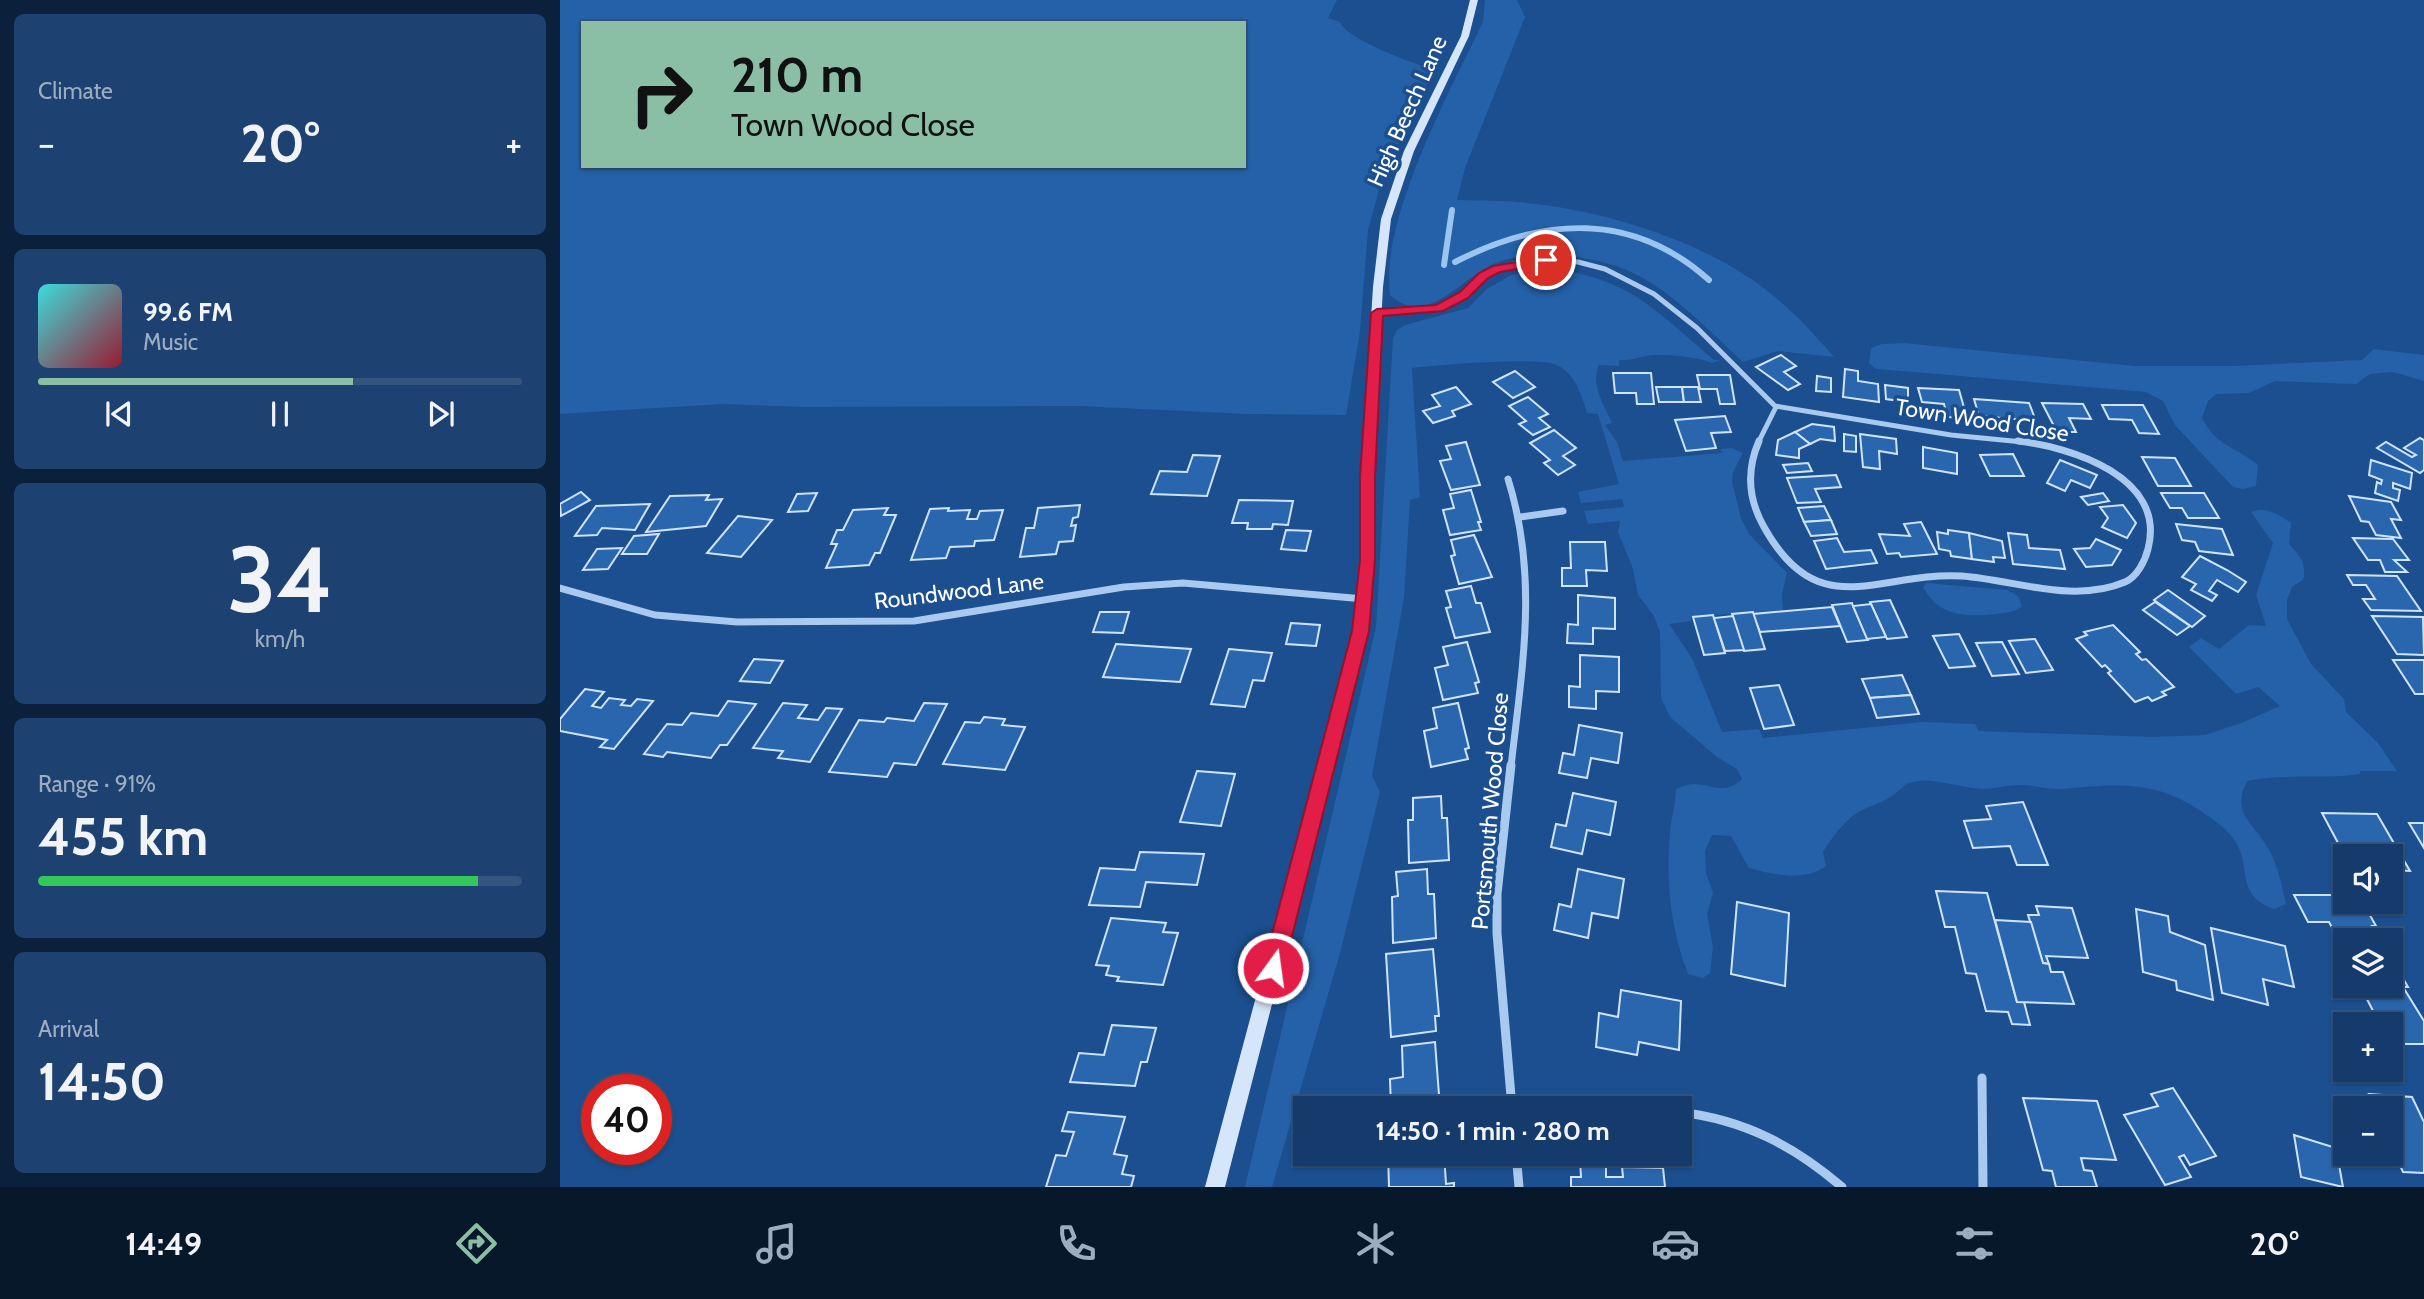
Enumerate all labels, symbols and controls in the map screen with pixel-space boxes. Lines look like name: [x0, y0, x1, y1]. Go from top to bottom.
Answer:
street label: High Beech Lane: [1361, 31, 1453, 191]
text: 210 m: [731, 45, 863, 104]
icon: right: [616, 49, 707, 140]
text: Climate: [38, 77, 113, 105]
text: Town Wood Close: [731, 105, 975, 144]
text: 20°: [240, 112, 320, 175]
text: −: [38, 120, 55, 167]
text: +: [505, 120, 522, 167]
pin: [1516, 230, 1576, 290]
icon: arrive: [1527, 241, 1565, 279]
text: 99.6 FM: [143, 296, 233, 328]
text: Music: [143, 328, 198, 356]
street label: Town Wood Close: [1893, 392, 2071, 448]
icon: previous: [100, 395, 138, 433]
icon: pause: [261, 395, 299, 433]
icon: next: [422, 395, 460, 433]
text: 34: [227, 524, 333, 635]
street label: Roundwood Lane: [873, 567, 1046, 615]
text: km/h: [255, 625, 305, 653]
street label: Portsmouth Wood Close: [1466, 691, 1514, 931]
text: Range · 91%: [38, 770, 156, 798]
text: 455 km: [38, 805, 208, 868]
map controls: [2333, 844, 2403, 1166]
button: sound: [2333, 844, 2403, 914]
button: layers: [2333, 928, 2403, 998]
position arrow: [1236, 931, 1310, 1005]
button: +: [2333, 1012, 2403, 1082]
text: Arrival: [38, 1015, 99, 1043]
text: 14:50: [38, 1050, 166, 1113]
speed limit sign: 40: [581, 1074, 672, 1165]
button: −: [2333, 1096, 2403, 1166]
text: 14:50 · 1 min · 280 m: [1375, 1115, 1610, 1147]
icon: directions: [452, 1219, 501, 1268]
icon: music: [752, 1219, 801, 1268]
icon: phone: [1052, 1219, 1101, 1268]
icon: climate: [1351, 1219, 1400, 1268]
icon: car: [1651, 1219, 1700, 1268]
icon: filters: [1950, 1219, 1999, 1268]
text: 14:49: [125, 1224, 202, 1263]
text: 20°: [2250, 1224, 2299, 1263]

